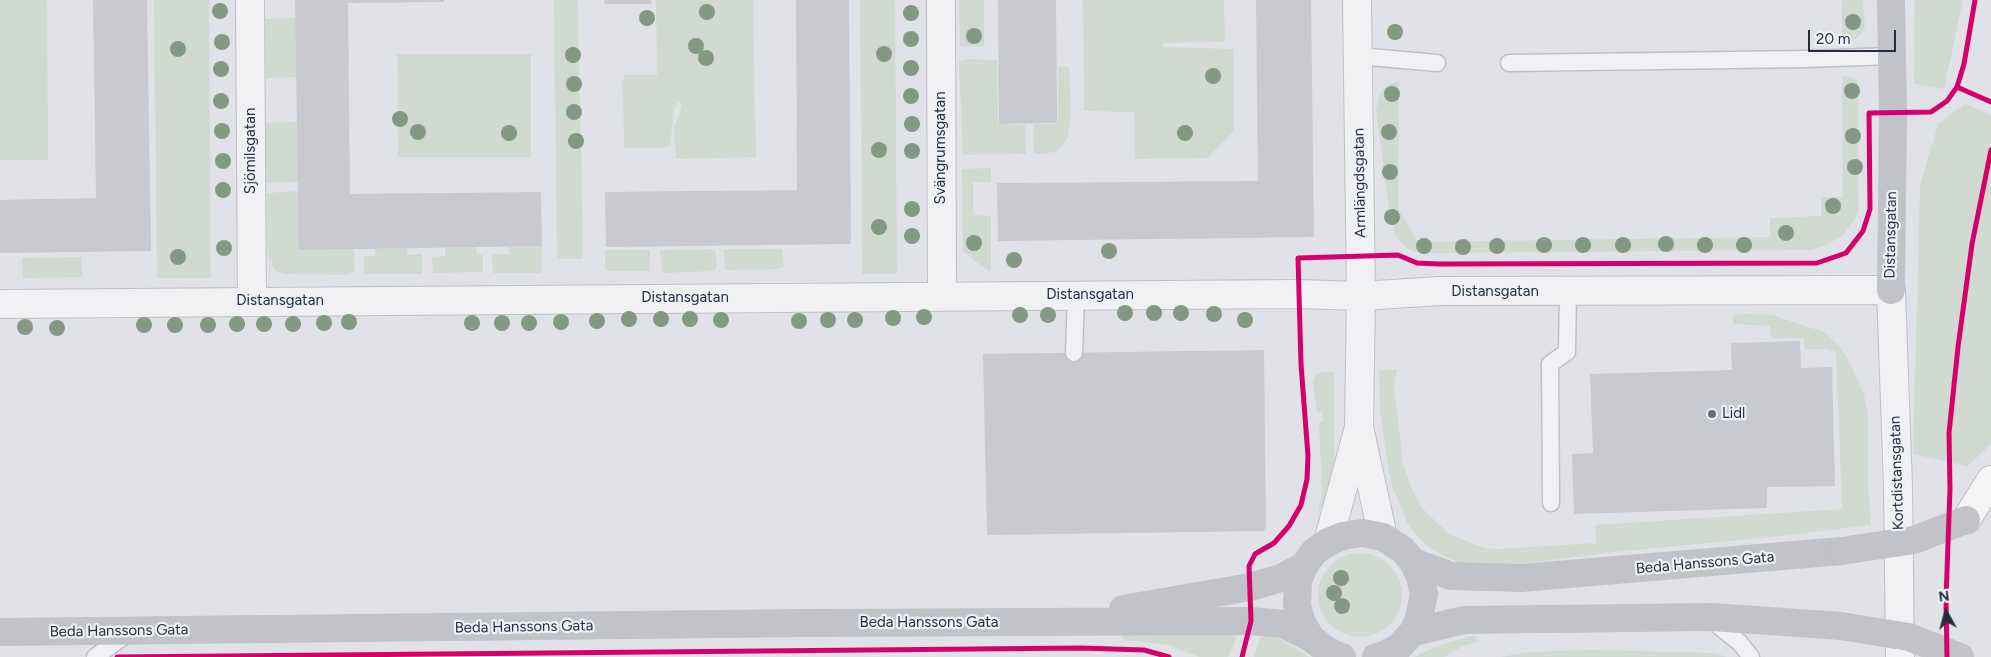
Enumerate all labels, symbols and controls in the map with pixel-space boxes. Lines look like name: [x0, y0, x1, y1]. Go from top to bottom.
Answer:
scale bar: [1811, 20, 1898, 52]
text: 20 m: [1816, 30, 1850, 48]
street label: Svängrumsgatan: [932, 91, 950, 205]
street label: Sjömilsgatan: [242, 108, 260, 194]
street label: Armlängdsgatan: [1350, 128, 1370, 238]
street label: Distansgatan: [1881, 191, 1901, 279]
street label: Distansgatan: [1451, 283, 1539, 301]
street label: Distansgatan: [1046, 286, 1134, 304]
street label: Distansgatan: [641, 289, 729, 307]
street label: Distansgatan: [236, 292, 324, 310]
place label: Lidl: [1722, 405, 1745, 423]
marker: Lidl: [1706, 408, 1718, 420]
street label: Kortdistansgatan: [1886, 416, 1908, 530]
street label: Beda Hanssons Gata: [1635, 548, 1775, 578]
north arrow: [1921, 587, 1971, 637]
text: N: [1938, 588, 1951, 606]
street label: Beda Hanssons Gata: [860, 614, 998, 632]
street label: Beda Hanssons Gata: [454, 617, 594, 637]
street label: Beda Hanssons Gata: [49, 621, 189, 641]

